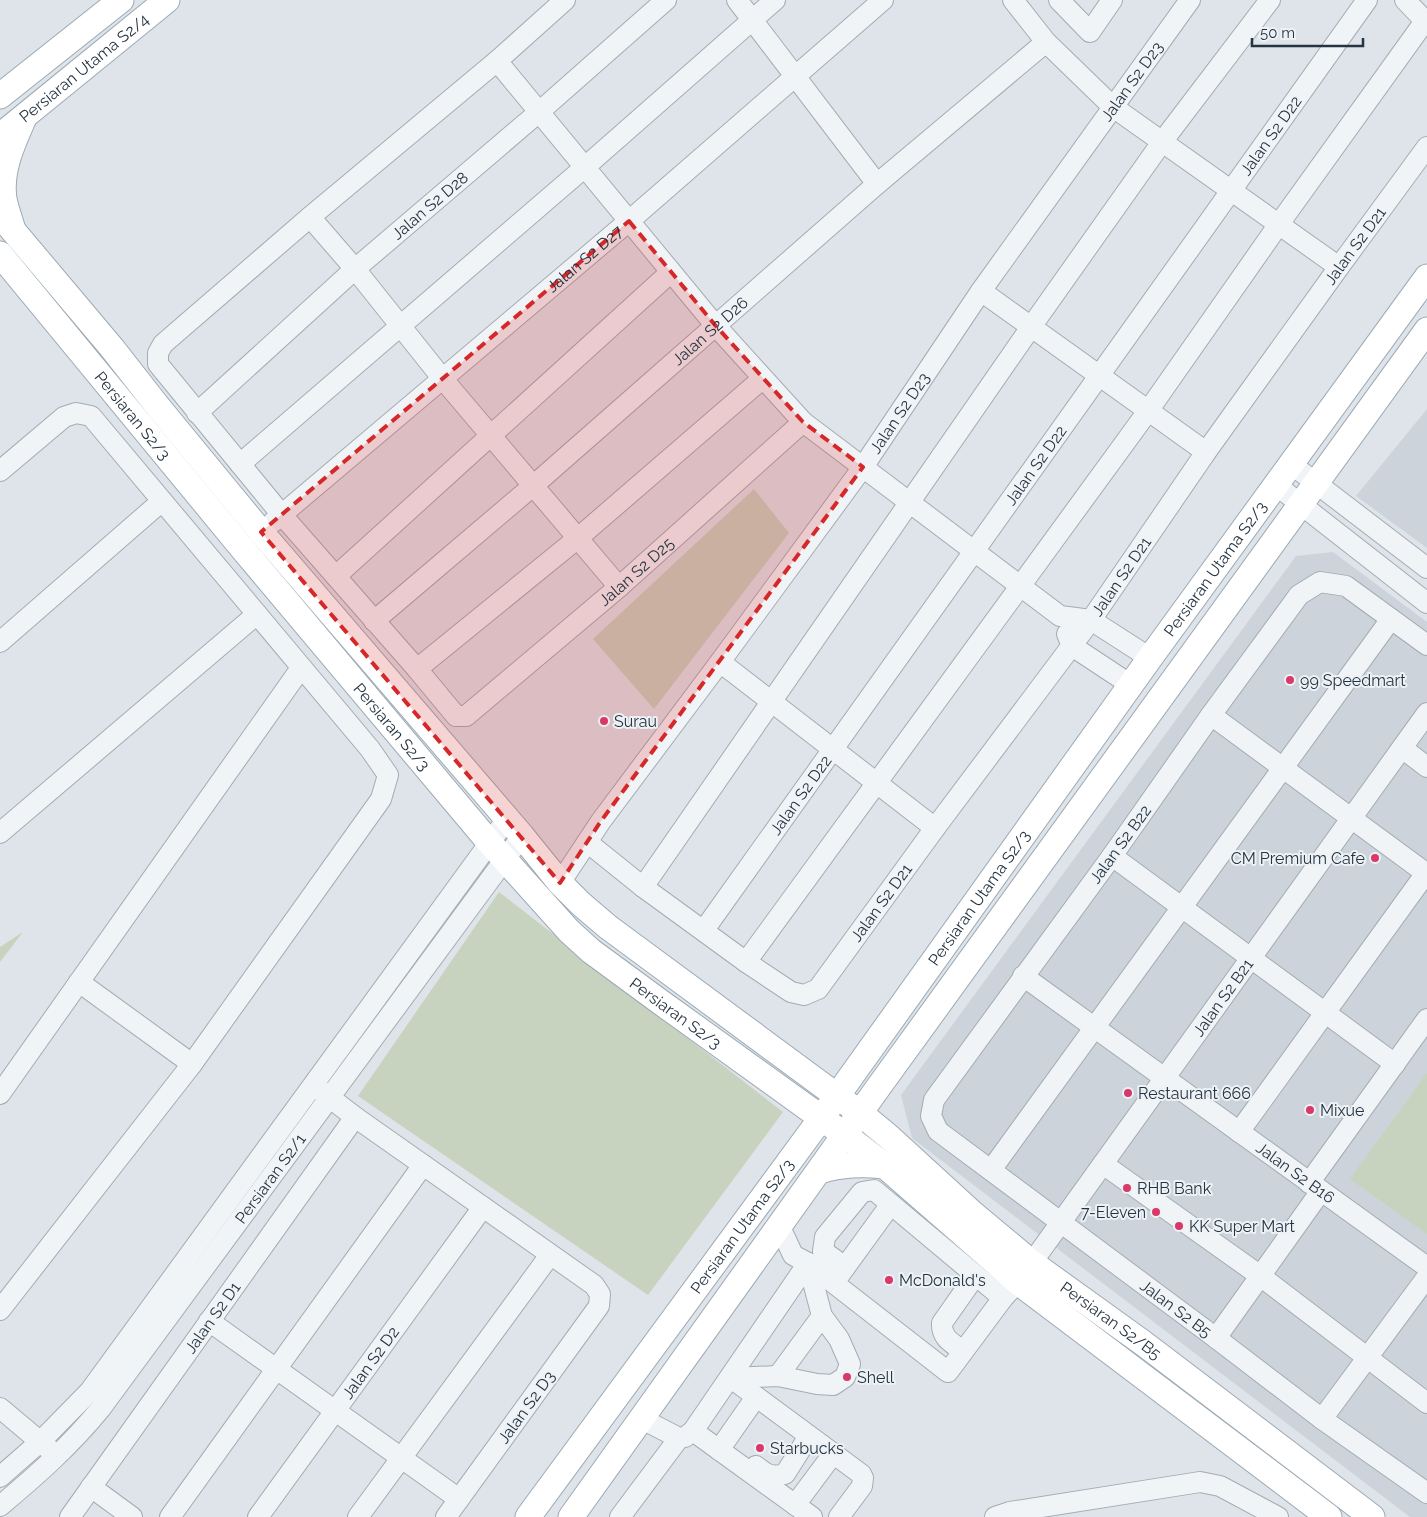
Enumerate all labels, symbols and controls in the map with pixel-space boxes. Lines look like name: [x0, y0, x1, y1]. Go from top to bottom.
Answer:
street label: Persiaran Utama S2/4: [16, 10, 153, 126]
scale bar: [1252, 15, 1363, 47]
text: 50 m: [1260, 24, 1295, 42]
street label: Jalan S2 D23: [1097, 38, 1167, 125]
street label: Jalan S2 D22: [1236, 92, 1306, 179]
street label: Jalan S2 D28: [388, 168, 472, 243]
street label: Jalan S2 D21: [1320, 203, 1390, 288]
street label: Jalan S2 D27: [543, 221, 627, 296]
street label: Jalan S2 D26: [668, 293, 752, 369]
street label: Persiaran S2/3: [91, 368, 174, 464]
street label: Jalan S2 D23: [866, 369, 934, 457]
street label: Jalan S2 D22: [1001, 422, 1071, 509]
street label: Persiaran Utama S2/3: [1160, 498, 1271, 640]
street label: Jalan S2 D25: [595, 533, 678, 610]
street label: Jalan S2 D21: [1088, 533, 1155, 620]
place label: 99 Speedmart: [1300, 671, 1406, 690]
marker: 99 Speedmart: [1284, 674, 1296, 686]
street label: Persiaran S2/3: [350, 679, 434, 774]
place label: Surau: [614, 712, 657, 731]
marker: Surau: [598, 715, 610, 727]
street label: Jalan S2 D22: [766, 752, 836, 839]
street label: Jalan S2 B22: [1086, 801, 1155, 887]
street label: Persiaran Utama S2/3: [924, 827, 1034, 969]
place label: CM Premium Cafe: [1231, 849, 1365, 868]
marker: CM Premium Cafe: [1369, 852, 1381, 864]
street label: Jalan S2 D21: [847, 860, 916, 945]
street label: Jalan S2 B21: [1189, 955, 1257, 1040]
street label: Persiaran S2/3: [626, 974, 725, 1053]
place label: Restaurant 666: [1138, 1084, 1251, 1103]
marker: Restaurant 666: [1122, 1087, 1134, 1099]
place label: Mixue: [1320, 1101, 1364, 1120]
marker: Mixue: [1304, 1104, 1316, 1116]
street label: Persiaran S2/1: [231, 1130, 310, 1227]
street label: Jalan S2 B16: [1252, 1138, 1338, 1207]
street label: Persiaran Utama S2/3: [687, 1155, 798, 1297]
place label: RHB Bank: [1137, 1179, 1212, 1198]
marker: RHB Bank: [1121, 1182, 1133, 1194]
place label: 7-Eleven: [1081, 1203, 1146, 1222]
marker: 7-Eleven: [1150, 1206, 1162, 1218]
place label: KK Super Mart: [1189, 1217, 1296, 1236]
marker: KK Super Mart: [1173, 1220, 1185, 1232]
place label: McDonald's: [899, 1271, 986, 1290]
marker: McDonald's: [883, 1274, 895, 1286]
street label: Jalan S2 B5: [1136, 1276, 1216, 1342]
street label: Jalan S2 D1: [181, 1278, 245, 1357]
street label: Persiaran S2/B5: [1057, 1278, 1165, 1364]
street label: Jalan S2 D2: [338, 1323, 403, 1403]
street label: Jalan S2 D3: [494, 1367, 559, 1447]
place label: Shell: [857, 1368, 895, 1387]
marker: Shell: [841, 1371, 853, 1383]
place label: Starbucks: [770, 1439, 844, 1458]
marker: Starbucks: [754, 1442, 766, 1454]

